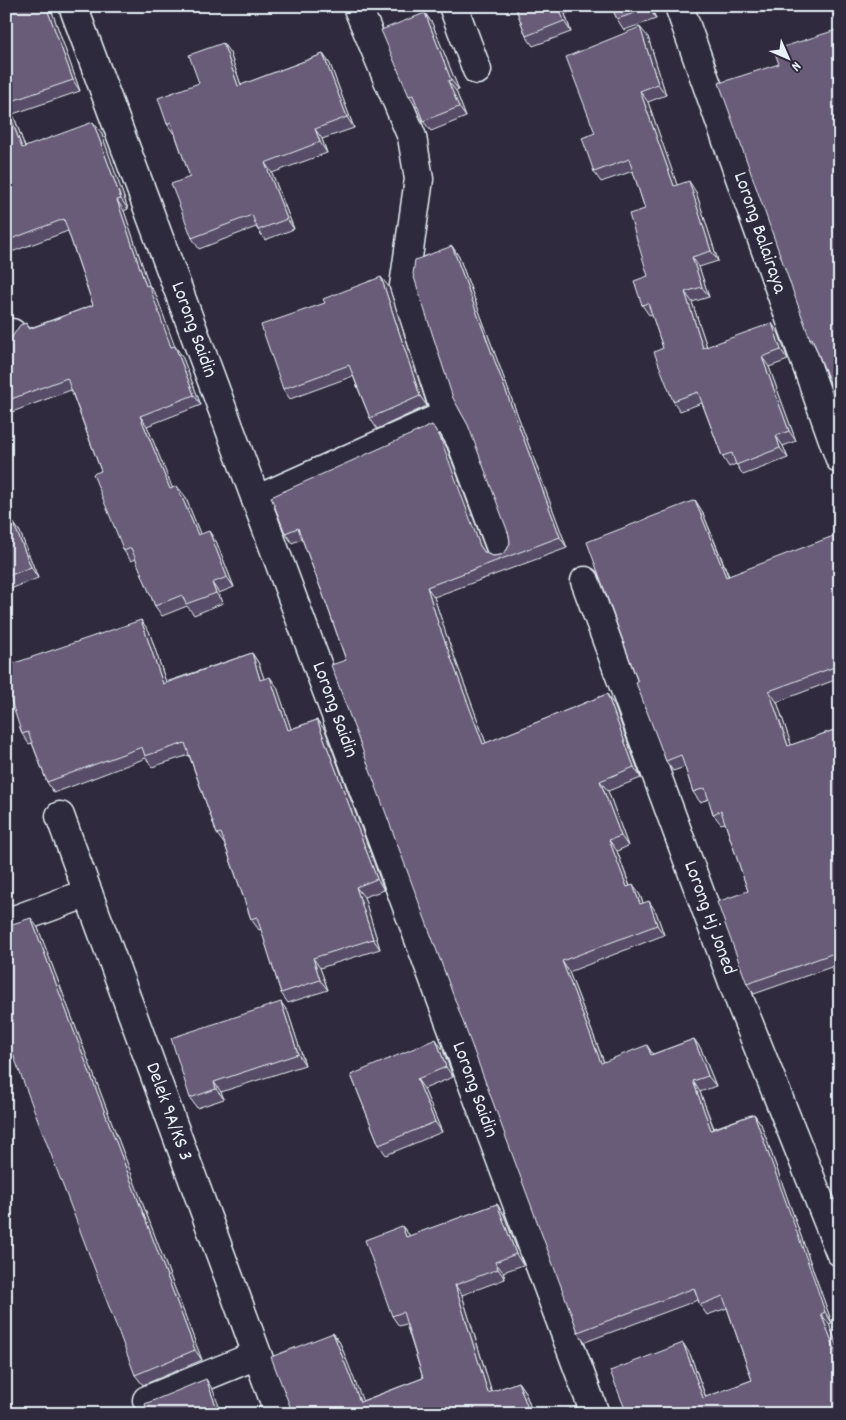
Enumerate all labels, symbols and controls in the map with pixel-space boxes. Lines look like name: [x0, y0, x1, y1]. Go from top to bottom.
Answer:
north arrow: [764, 32, 814, 82]
text: N: [786, 56, 805, 75]
street label: Lorong Balairaya: [725, 168, 793, 298]
street label: Lorong Saidin: [163, 278, 223, 382]
street label: Lorong Saidin: [304, 658, 364, 762]
street label: Lorong Hj Joned: [675, 857, 743, 979]
street label: Lorong Saidin: [444, 1038, 504, 1142]
street label: Delek 9A/KS 3: [137, 1059, 199, 1165]

